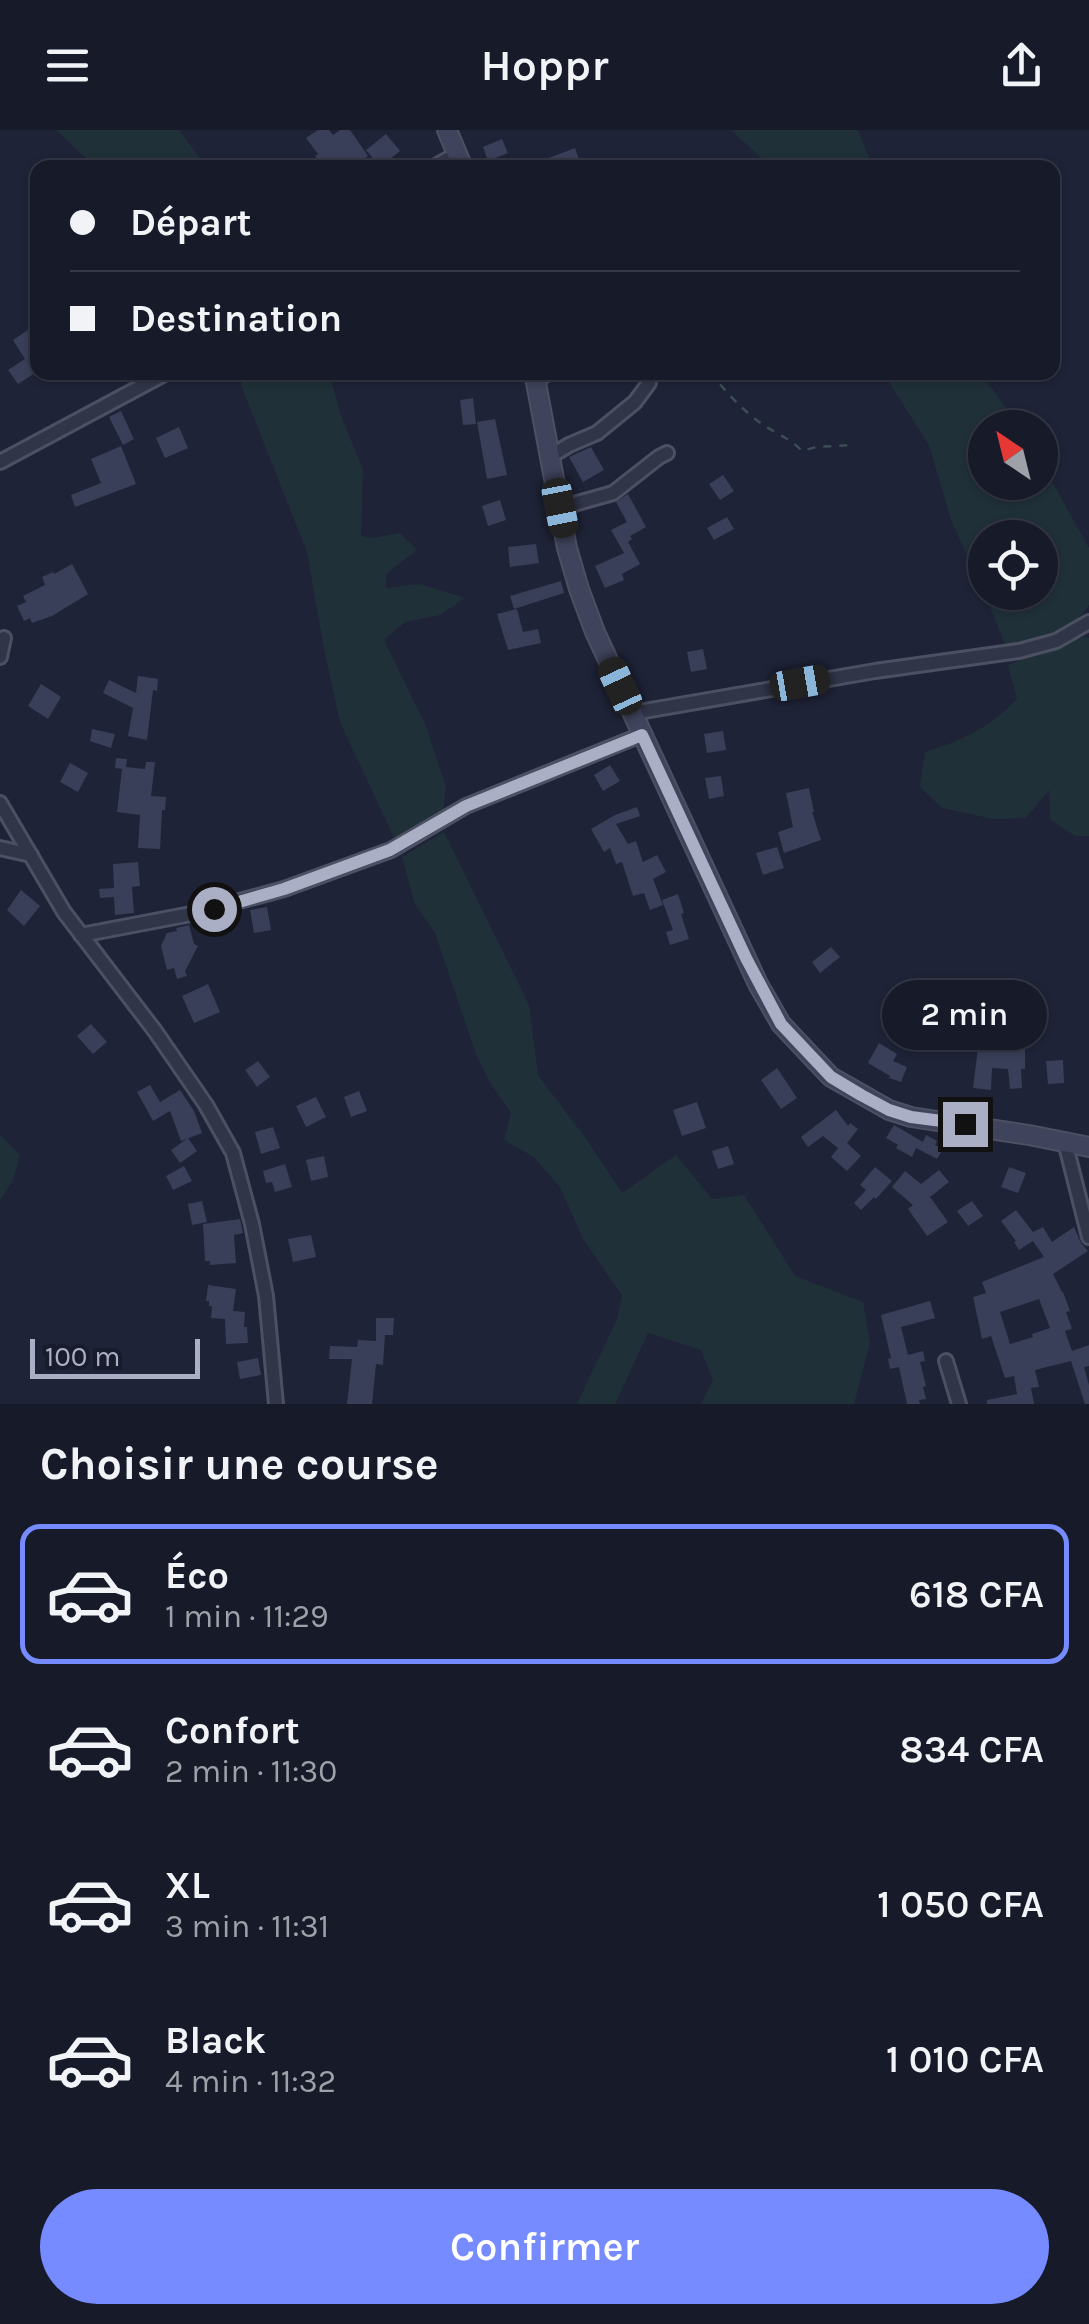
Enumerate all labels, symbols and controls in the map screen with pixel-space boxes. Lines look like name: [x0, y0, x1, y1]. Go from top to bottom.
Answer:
icon: menu: [40, 38, 95, 93]
icon: share: [994, 38, 1049, 93]
text: Hoppr: [480, 39, 609, 91]
text: Départ: [130, 200, 252, 245]
text: Destination: [130, 296, 342, 341]
north arrow: [968, 410, 1058, 500]
map controls: [968, 410, 1058, 610]
car: [540, 476, 580, 540]
button: locate: [968, 520, 1058, 610]
car: [594, 652, 646, 720]
car: [768, 663, 832, 703]
route start: [192, 887, 237, 932]
callout: 2 min: [882, 979, 1048, 1049]
text: 2 min: [921, 996, 1008, 1033]
route end: [943, 1102, 988, 1147]
scale bar: [30, 1334, 200, 1378]
text: 100 m: [45, 1340, 120, 1373]
text: Choisir une course: [40, 1438, 439, 1490]
icon: car: [45, 1549, 135, 1639]
text: Éco: [165, 1553, 229, 1598]
text: 618 CFA: [909, 1572, 1044, 1617]
text: 1 min · 11:29: [165, 1598, 329, 1635]
icon: car: [45, 1704, 135, 1794]
text: Confort: [165, 1708, 300, 1753]
text: 834 CFA: [900, 1727, 1044, 1772]
text: 2 min · 11:30: [165, 1753, 337, 1790]
icon: car: [45, 1859, 135, 1949]
text: XL: [165, 1863, 210, 1908]
text: 1 050 CFA: [877, 1882, 1044, 1927]
text: 3 min · 11:31: [165, 1908, 329, 1945]
icon: car: [45, 2014, 135, 2104]
text: Black: [165, 2018, 266, 2063]
text: 1 010 CFA: [886, 2037, 1044, 2082]
text: 4 min · 11:32: [165, 2063, 336, 2100]
button: Confirmer: [40, 2189, 1049, 2304]

